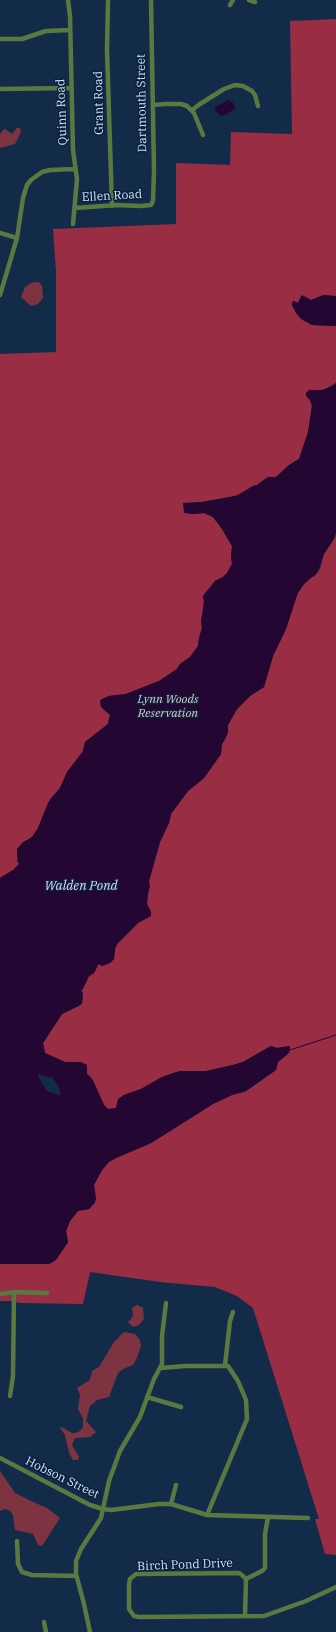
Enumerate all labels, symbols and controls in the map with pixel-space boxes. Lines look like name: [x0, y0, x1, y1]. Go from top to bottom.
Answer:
street label: Dartmouth Street: [134, 54, 150, 152]
street label: Grant Road: [91, 71, 107, 135]
street label: Quinn Road: [54, 78, 70, 146]
street label: Ellen Road: [81, 187, 143, 205]
park label: Lynn Woods Reservation: [137, 693, 199, 721]
water label: Walden Pond: [44, 878, 118, 894]
street label: Hobson Street: [23, 1454, 101, 1502]
street label: Birch Pond Drive: [137, 1556, 233, 1574]

